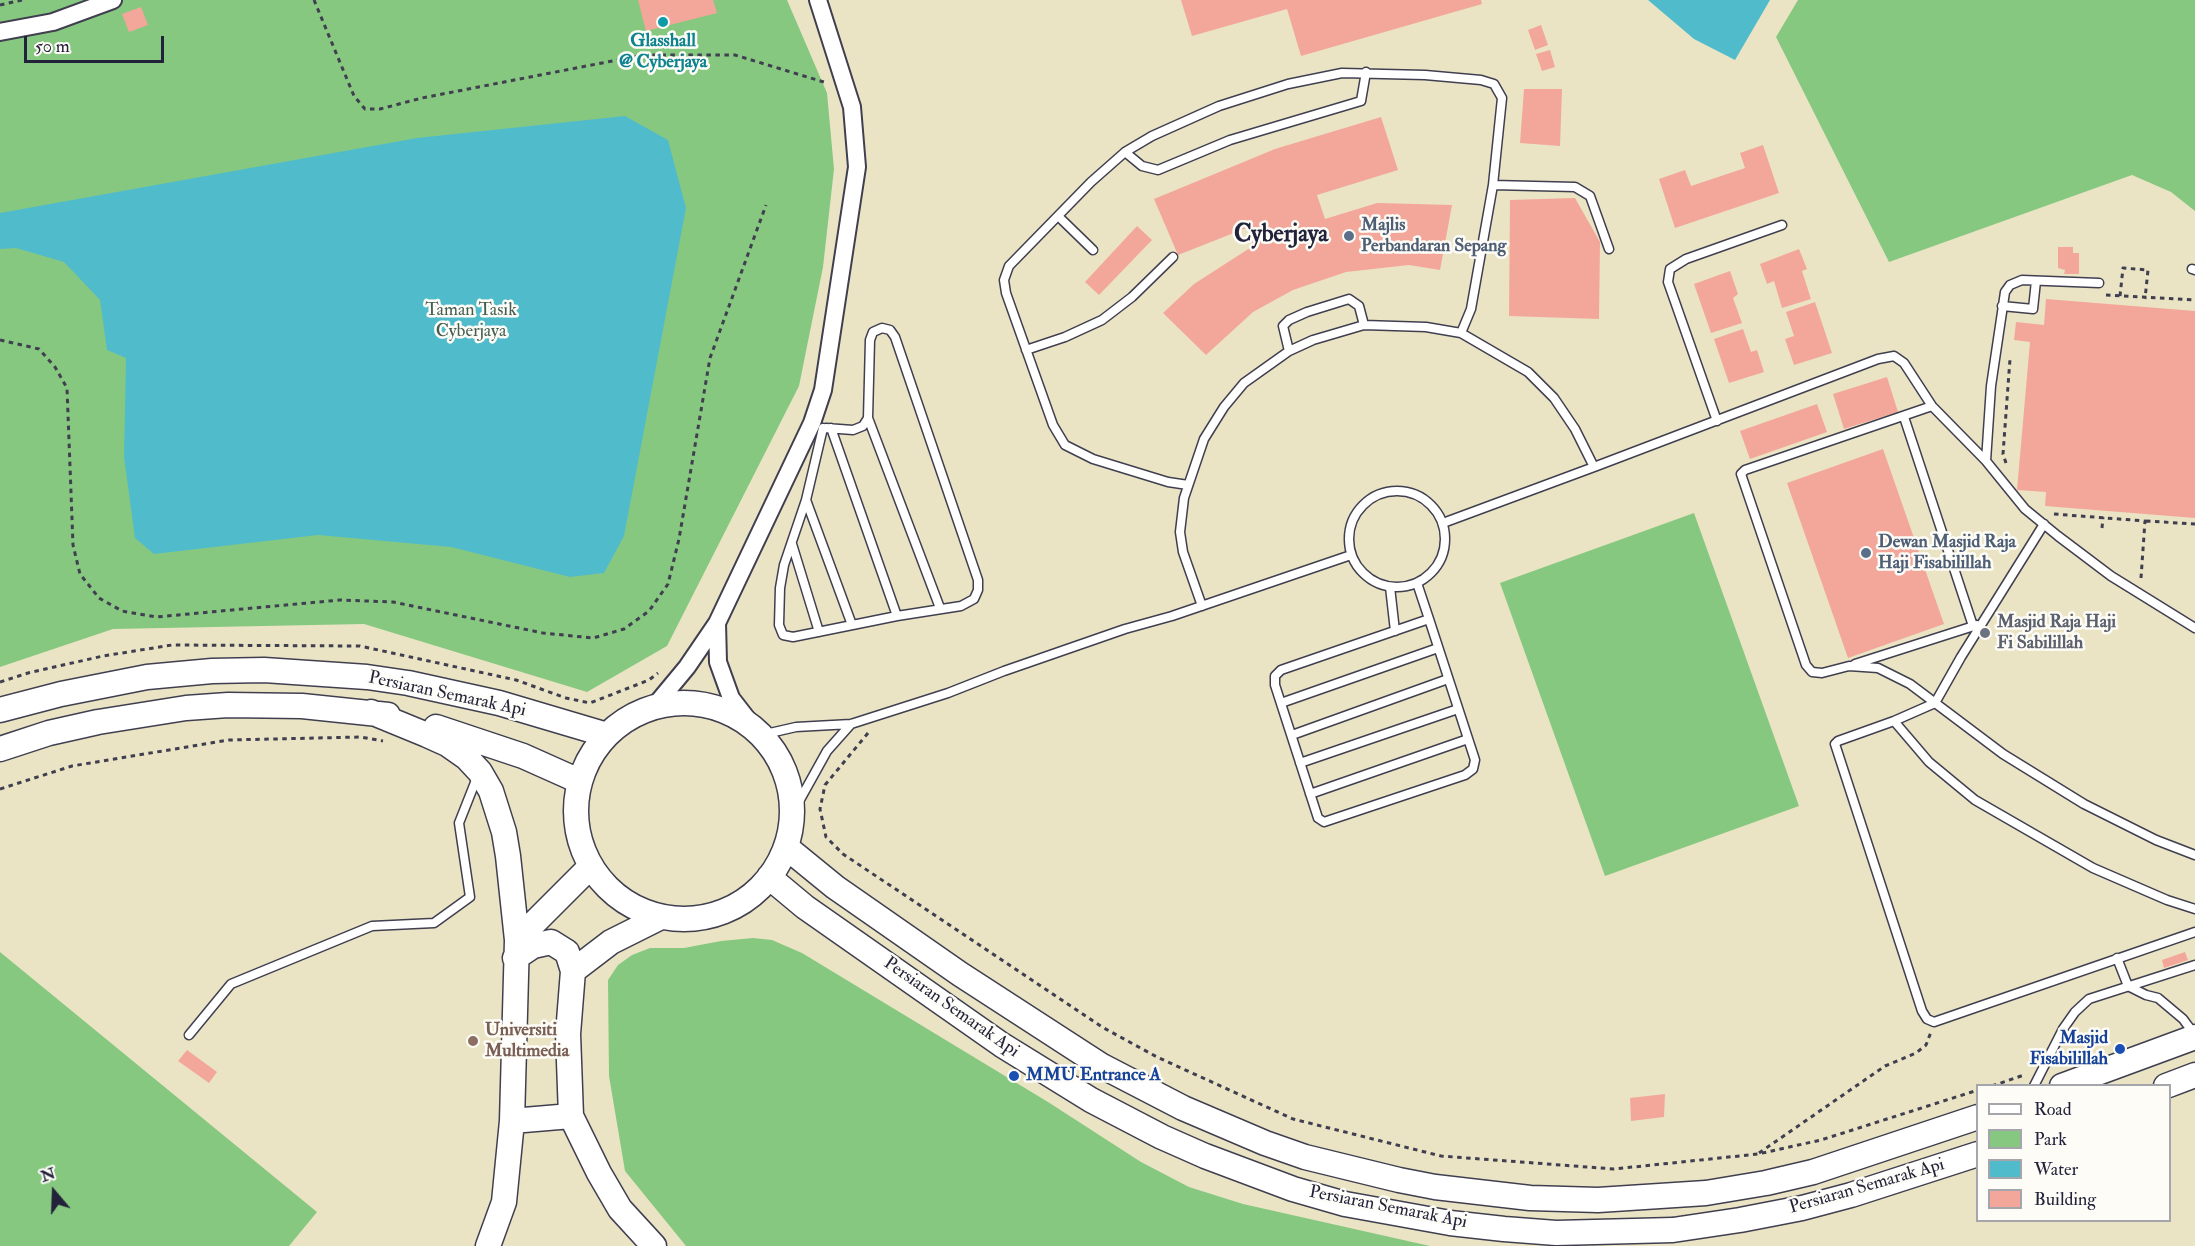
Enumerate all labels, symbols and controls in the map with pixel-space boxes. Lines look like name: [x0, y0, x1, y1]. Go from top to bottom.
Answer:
marker: Glasshall @ Cyberjaya: [656, 15, 670, 29]
scale bar: [27, 24, 166, 62]
place label: Glasshall @ Cyberjaya: [619, 31, 707, 74]
text: 50 m: [35, 35, 70, 58]
place label: Majlis Perbandaran Sepang: [1361, 215, 1506, 258]
district label: Cyberjaya: [1234, 222, 1328, 250]
marker: Majlis Perbandaran Sepang: [1342, 229, 1356, 243]
park label: Taman Tasik Cyberjaya: [425, 300, 517, 342]
place label: Dewan Masjid Raja Haji Fisabilillah: [1878, 532, 2016, 574]
marker: Dewan Masjid Raja Haji Fisabilillah: [1859, 546, 1873, 560]
place label: Masjid Raja Haji Fi Sabilillah: [1997, 612, 2116, 654]
marker: Masjid Raja Haji Fi Sabilillah: [1978, 626, 1992, 640]
street label: Persiaran Semarak Api: [366, 668, 528, 722]
street label: Persiaran Semarak Api: [879, 953, 1023, 1063]
place label: Universiti Multimedia: [485, 1020, 569, 1062]
place label: Masjid Fisabilillah: [2029, 1028, 2108, 1070]
marker: Universiti Multimedia: [466, 1034, 480, 1048]
marker: Masjid Fisabilillah: [2113, 1042, 2127, 1056]
place label: MMU Entrance A: [1026, 1065, 1161, 1087]
marker: MMU Entrance A: [1007, 1069, 1021, 1083]
legend: [1976, 1084, 2171, 1222]
text: Road: [2034, 1098, 2072, 1121]
text: Park: [2034, 1128, 2067, 1151]
street label: Persiaran Semarak Api: [1787, 1155, 1947, 1219]
text: Water: [2034, 1158, 2078, 1181]
north arrow: [24, 1162, 84, 1222]
text: N: [38, 1163, 58, 1187]
street label: Persiaran Semarak Api: [1307, 1182, 1469, 1234]
text: Building: [2034, 1188, 2096, 1211]

